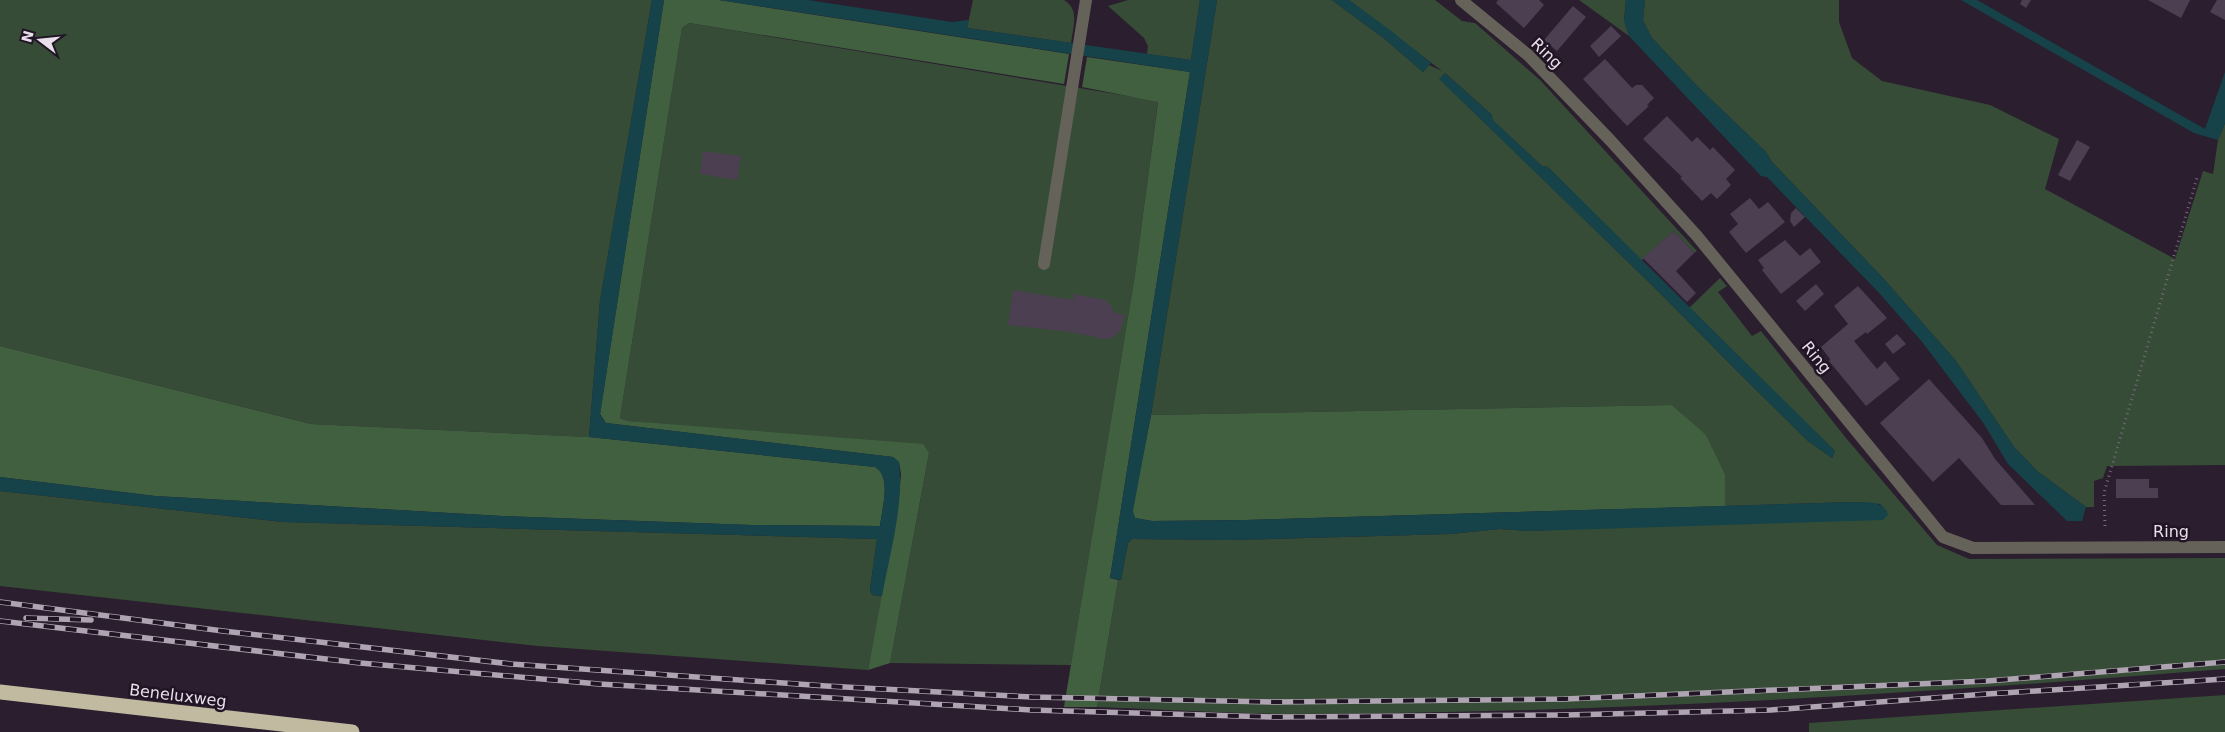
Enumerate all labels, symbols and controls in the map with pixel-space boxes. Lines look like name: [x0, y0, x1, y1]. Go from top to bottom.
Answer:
north arrow: [15, 15, 65, 65]
text: N: [18, 29, 37, 44]
street label: Ring: [1527, 34, 1566, 73]
street label: Ring: [1798, 337, 1835, 377]
street label: Ring: [2153, 522, 2189, 541]
street label: Beneluxweg: [128, 680, 228, 711]

